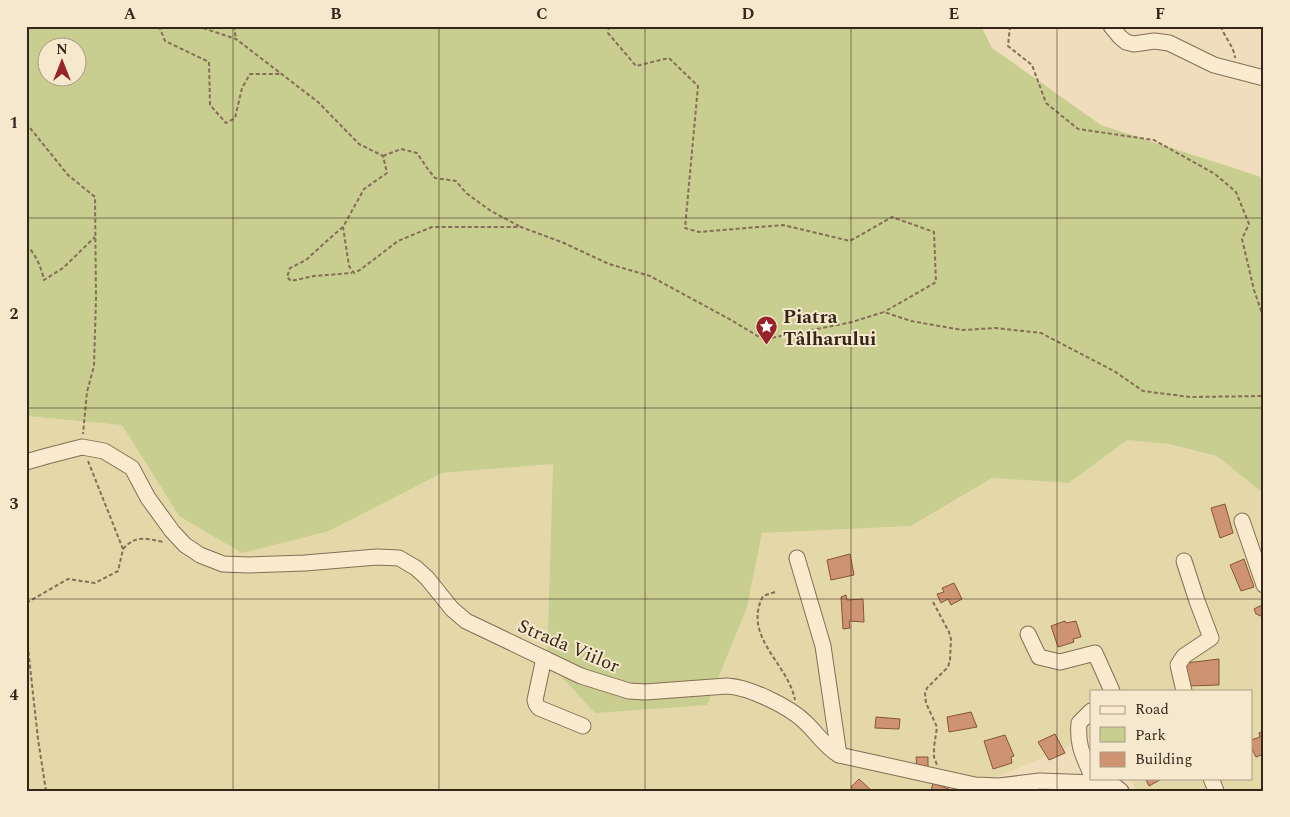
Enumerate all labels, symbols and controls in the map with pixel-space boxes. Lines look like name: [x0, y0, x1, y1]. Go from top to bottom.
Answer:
text: A: [124, 2, 137, 26]
text: B: [330, 2, 342, 26]
text: C: [536, 2, 548, 26]
text: D: [742, 2, 755, 26]
text: E: [949, 2, 959, 26]
text: F: [1155, 2, 1165, 26]
north arrow: [38, 38, 88, 88]
text: N: [56, 39, 68, 60]
text: 1: [10, 111, 18, 135]
text: 2: [10, 302, 19, 326]
place label: Piatra Tâlharului: [783, 303, 876, 354]
place icon: Piatra Tâlharului: [755, 315, 779, 346]
text: 3: [10, 492, 19, 516]
street label: Strada Viilor: [513, 612, 624, 681]
text: 4: [10, 683, 19, 707]
legend: [1090, 690, 1252, 780]
text: Road: [1135, 698, 1169, 721]
text: Park: [1135, 724, 1166, 747]
text: Building: [1135, 748, 1192, 771]

